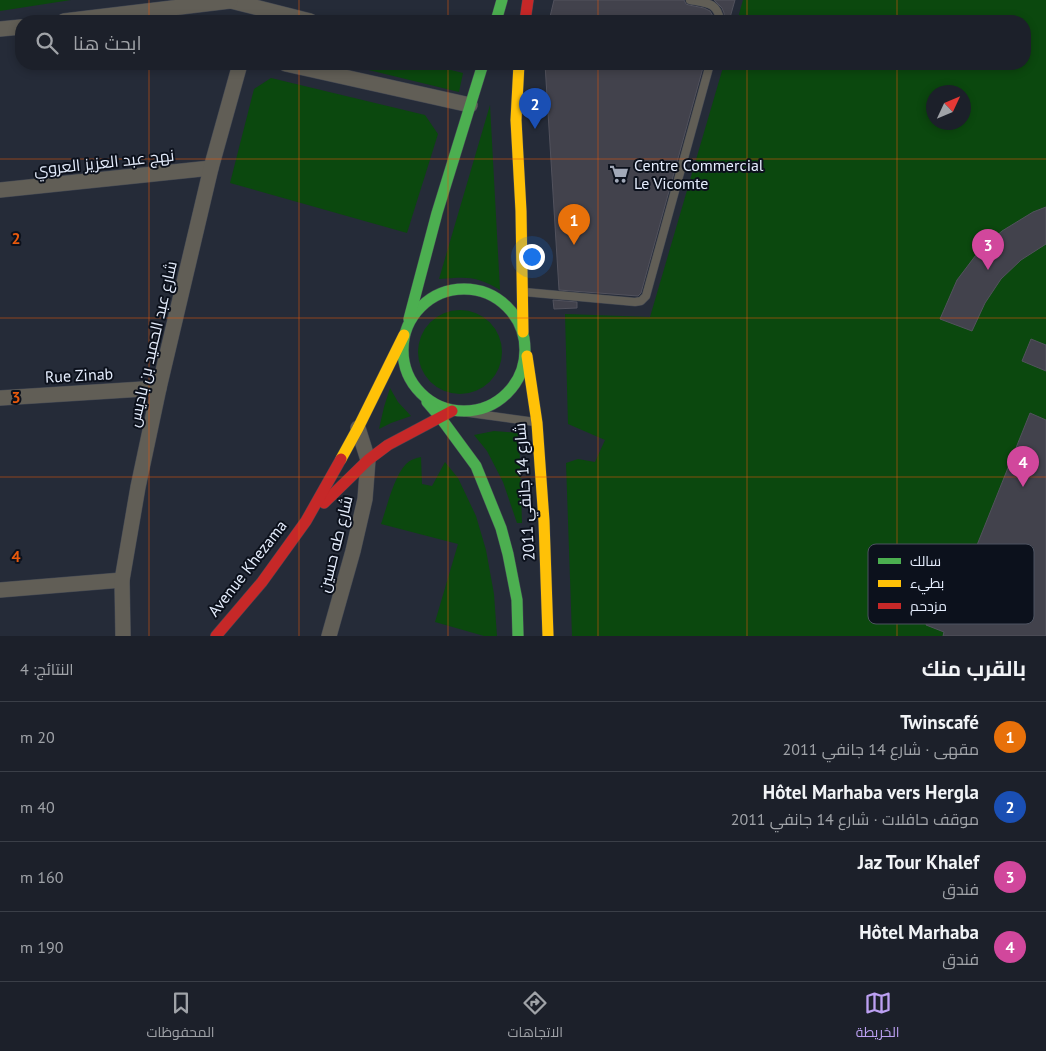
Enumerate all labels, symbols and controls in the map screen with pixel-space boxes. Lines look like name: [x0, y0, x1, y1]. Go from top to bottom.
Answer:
search box: [15, 15, 1031, 70]
icon: search: [33, 29, 61, 57]
text: ابحث هنا: [73, 31, 142, 55]
north arrow: [926, 85, 971, 130]
pin: 2: [519, 88, 551, 129]
street label: نهج عبد العزيز العروي: [33, 145, 176, 183]
place label: Centre Commercial Le Vicomte: [634, 155, 764, 193]
supermarket icon: Centre Commercial Le Vicomte: [608, 163, 630, 185]
pin: 1: [558, 204, 590, 245]
text: 2: [11, 228, 21, 248]
pin: 3: [972, 229, 1004, 270]
your location: [519, 244, 545, 270]
street label: شارع عبد الحميد بن باديس: [123, 259, 183, 429]
street label: Rue Zinab: [44, 363, 114, 387]
text: 3: [11, 387, 21, 407]
street label: شارع 14 جانفي 2011: [509, 422, 543, 562]
pin: 4: [1007, 446, 1039, 487]
street label: شارع طه حسين: [313, 493, 359, 595]
street label: Avenue Khezama: [203, 516, 291, 620]
legend: [868, 544, 1034, 624]
text: 4: [11, 546, 21, 566]
text: سالك: [910, 552, 941, 570]
text: بطيء: [910, 574, 944, 595]
text: مزدحم: [910, 597, 947, 616]
text: بالقرب منك: [922, 655, 1026, 682]
text: النتائج: 4: [20, 659, 74, 679]
text: Twinscafé: [900, 710, 979, 734]
text: 20 m: [20, 727, 55, 747]
text: 1: [1005, 727, 1015, 747]
text: مقهى · شارع 14 جانفي 2011: [783, 739, 979, 759]
text: Hôtel Marhaba vers Hergla: [763, 780, 979, 804]
text: 40 m: [20, 797, 55, 817]
text: 2: [1005, 797, 1015, 817]
text: موقف حافلات · شارع 14 جانفي 2011: [731, 809, 979, 829]
text: Jaz Tour Khalef: [858, 850, 979, 874]
text: 160 m: [20, 867, 63, 887]
text: 3: [1005, 867, 1015, 887]
text: فندق: [942, 879, 979, 899]
text: Hôtel Marhaba: [859, 920, 979, 944]
text: 190 m: [20, 937, 63, 957]
text: 4: [1005, 937, 1015, 957]
text: فندق: [942, 949, 979, 969]
tab: المحفوظات: [146, 989, 215, 1045]
tab: الاتجاهات: [508, 989, 563, 1045]
tab: الخريطة: [856, 989, 900, 1045]

